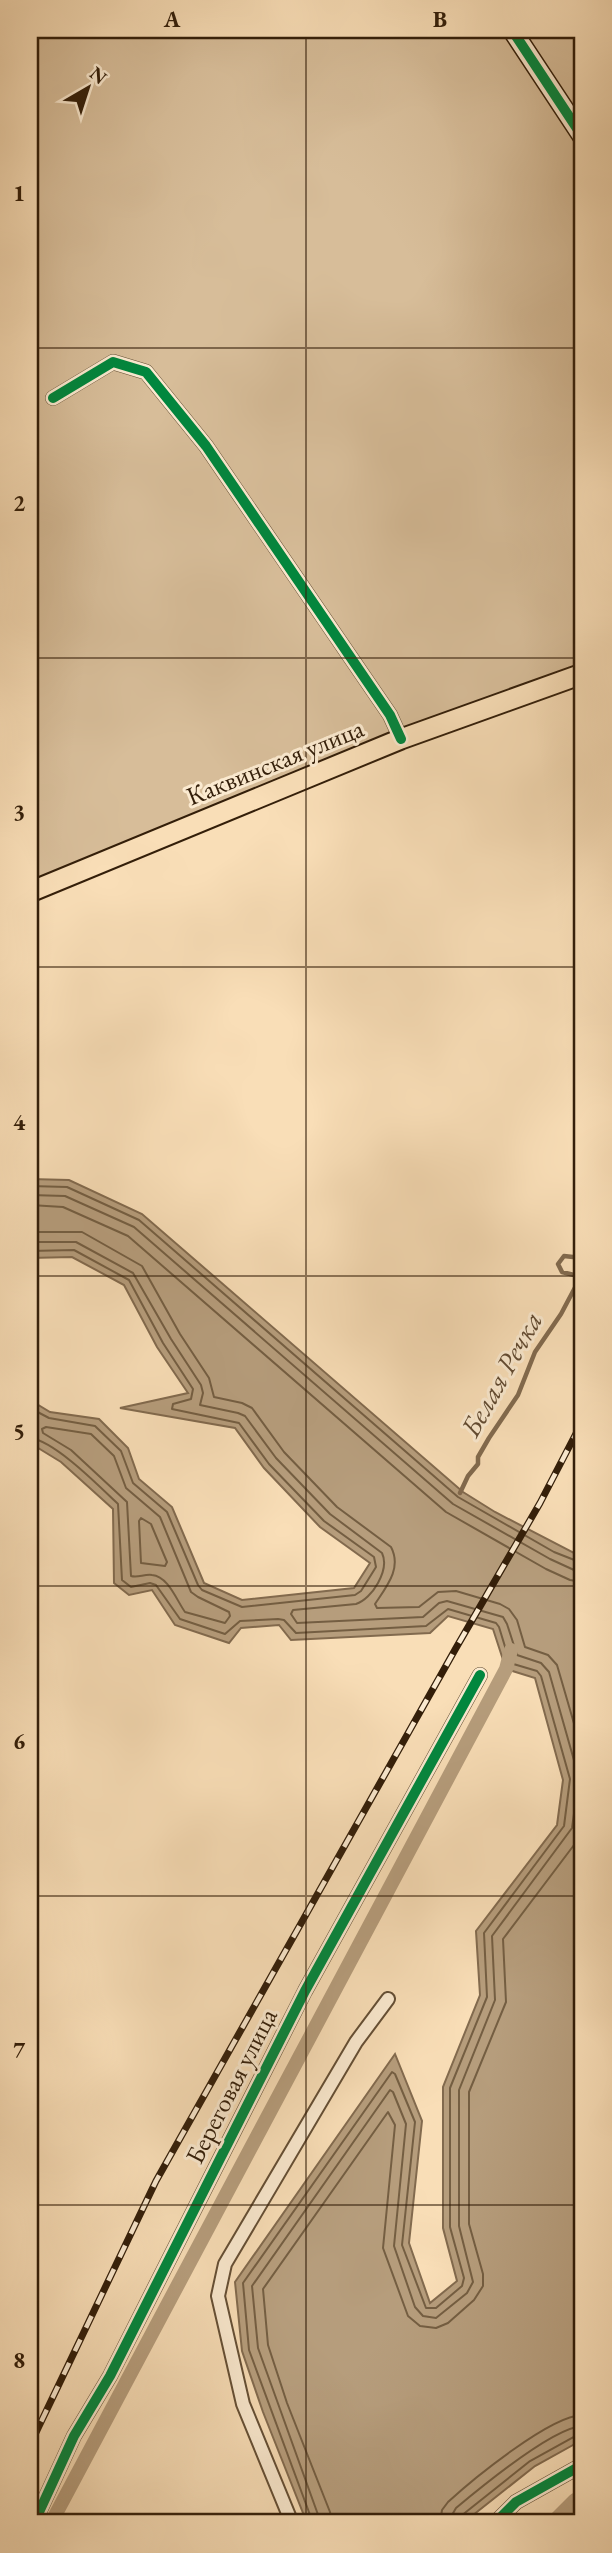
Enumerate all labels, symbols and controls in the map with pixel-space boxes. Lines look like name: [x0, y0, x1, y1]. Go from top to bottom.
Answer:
text: A: [163, 4, 181, 34]
text: B: [433, 4, 447, 34]
north arrow: [52, 52, 122, 122]
text: N: [85, 61, 113, 90]
text: 1: [13, 178, 25, 208]
text: 2: [13, 488, 25, 518]
street label: Каквинская улица: [181, 711, 369, 813]
text: 3: [13, 797, 25, 827]
text: 4: [13, 1107, 26, 1137]
water label: Белая Речка: [451, 1305, 550, 1444]
text: 5: [13, 1416, 25, 1446]
text: 6: [13, 1726, 25, 1756]
street label: Береговая улица: [177, 2002, 285, 2169]
text: 7: [13, 2035, 26, 2065]
text: 8: [13, 2345, 25, 2375]

